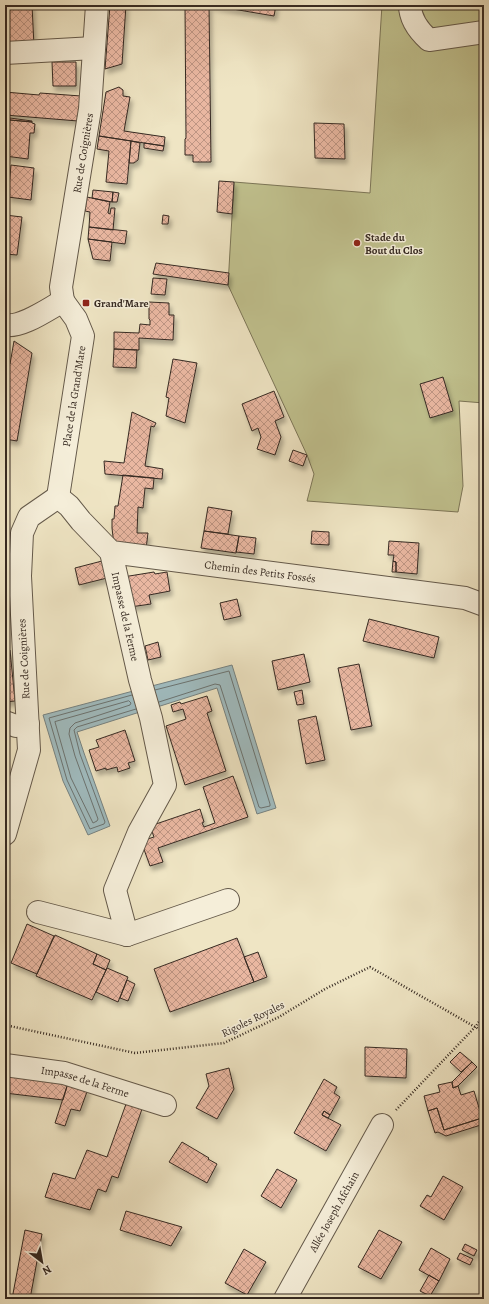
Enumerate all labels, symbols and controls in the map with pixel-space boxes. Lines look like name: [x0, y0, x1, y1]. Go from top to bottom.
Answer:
street label: Rue de Coignières: [69, 112, 97, 194]
place label: Stade du Bout du Clos: [365, 230, 423, 258]
marker: Stade du Bout du Clos: [352, 238, 362, 248]
place label: Grand'Mare: [94, 296, 149, 311]
marker: Grand'Mare: [81, 298, 91, 308]
street label: Place de la Grand'Mare: [58, 344, 89, 448]
street label: Chemin des Petits Fossés: [204, 557, 317, 586]
street label: Impasse de la Ferme: [108, 570, 143, 663]
street label: Rue de Coignières: [14, 618, 34, 700]
street label: Rigoles Royales: [219, 997, 287, 1041]
street label: Impasse de la Ferme: [40, 1062, 131, 1101]
street label: Allée Joseph Afchain: [305, 1169, 362, 1256]
north arrow: [22, 1242, 62, 1282]
text: N: [40, 1262, 54, 1279]

